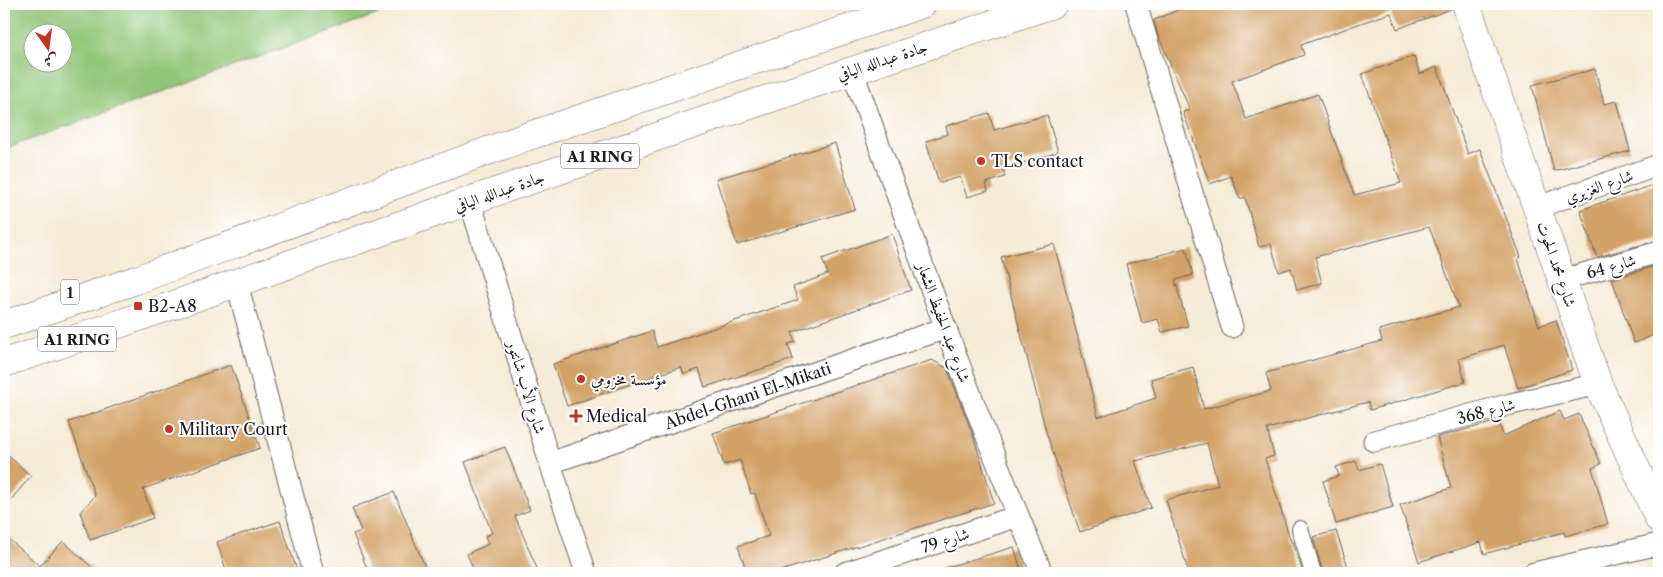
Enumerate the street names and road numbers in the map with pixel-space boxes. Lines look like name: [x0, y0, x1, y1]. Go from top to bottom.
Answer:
street label: جادة عبدالله اليافي: [834, 36, 931, 87]
road number: A1 RING: [561, 144, 639, 168]
street label: شارع الغزيري: [1562, 165, 1637, 211]
street label: جادة عبدالله اليافي: [451, 166, 548, 219]
street label: شارع محمد الحوت: [1529, 218, 1581, 311]
street label: شارع 64: [1584, 249, 1639, 286]
street label: شارع عبد الحفيظ الشعار: [909, 257, 975, 386]
road number: 1: [61, 280, 79, 304]
road number: A1 RING: [38, 326, 116, 352]
street label: شارع الأب شانتور: [499, 336, 552, 437]
street label: Abdel-Ghani El-Mikati: [661, 358, 834, 434]
street label: شارع 368: [1455, 394, 1518, 432]
street label: شارع 79: [918, 523, 973, 561]

